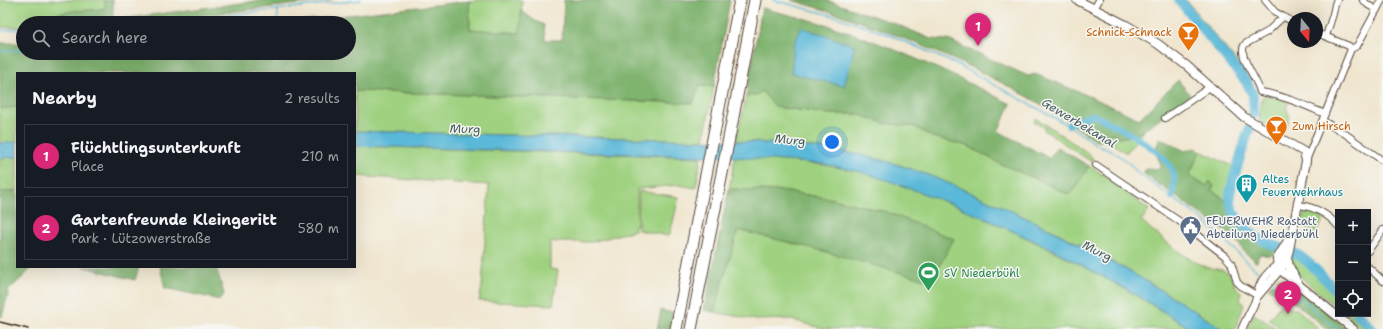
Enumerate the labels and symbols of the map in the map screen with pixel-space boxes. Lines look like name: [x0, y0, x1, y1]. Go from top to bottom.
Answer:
north arrow: [1287, 12, 1323, 48]
pin: 1: [965, 13, 991, 46]
bar icon: Schnick-Schnack: [1175, 19, 1201, 52]
place label: Schnick-Schnack: [1086, 25, 1172, 40]
water label: Gewerbekanal: [1039, 94, 1120, 152]
bar icon: Zum Hirsch: [1263, 113, 1289, 146]
place label: Zum Hirsch: [1292, 119, 1351, 134]
water label: Murg: [449, 120, 481, 138]
water label: Murg: [774, 130, 806, 150]
your location: [822, 132, 842, 152]
building icon: Altes Feuerwehrhaus: [1234, 172, 1260, 205]
place label: Altes Feuerwehrhaus: [1262, 172, 1343, 200]
public building icon: FEUERWEHR Rastatt Abteilung Niederbühl: [1178, 214, 1204, 247]
place label: FEUERWEHR Rastatt Abteilung Niederbühl: [1206, 214, 1319, 242]
water label: Murg: [1080, 237, 1114, 265]
sports icon: SV Niederbühl: [915, 260, 941, 293]
place label: SV Niederbühl: [944, 266, 1020, 281]
pin: 2: [1275, 281, 1301, 314]

